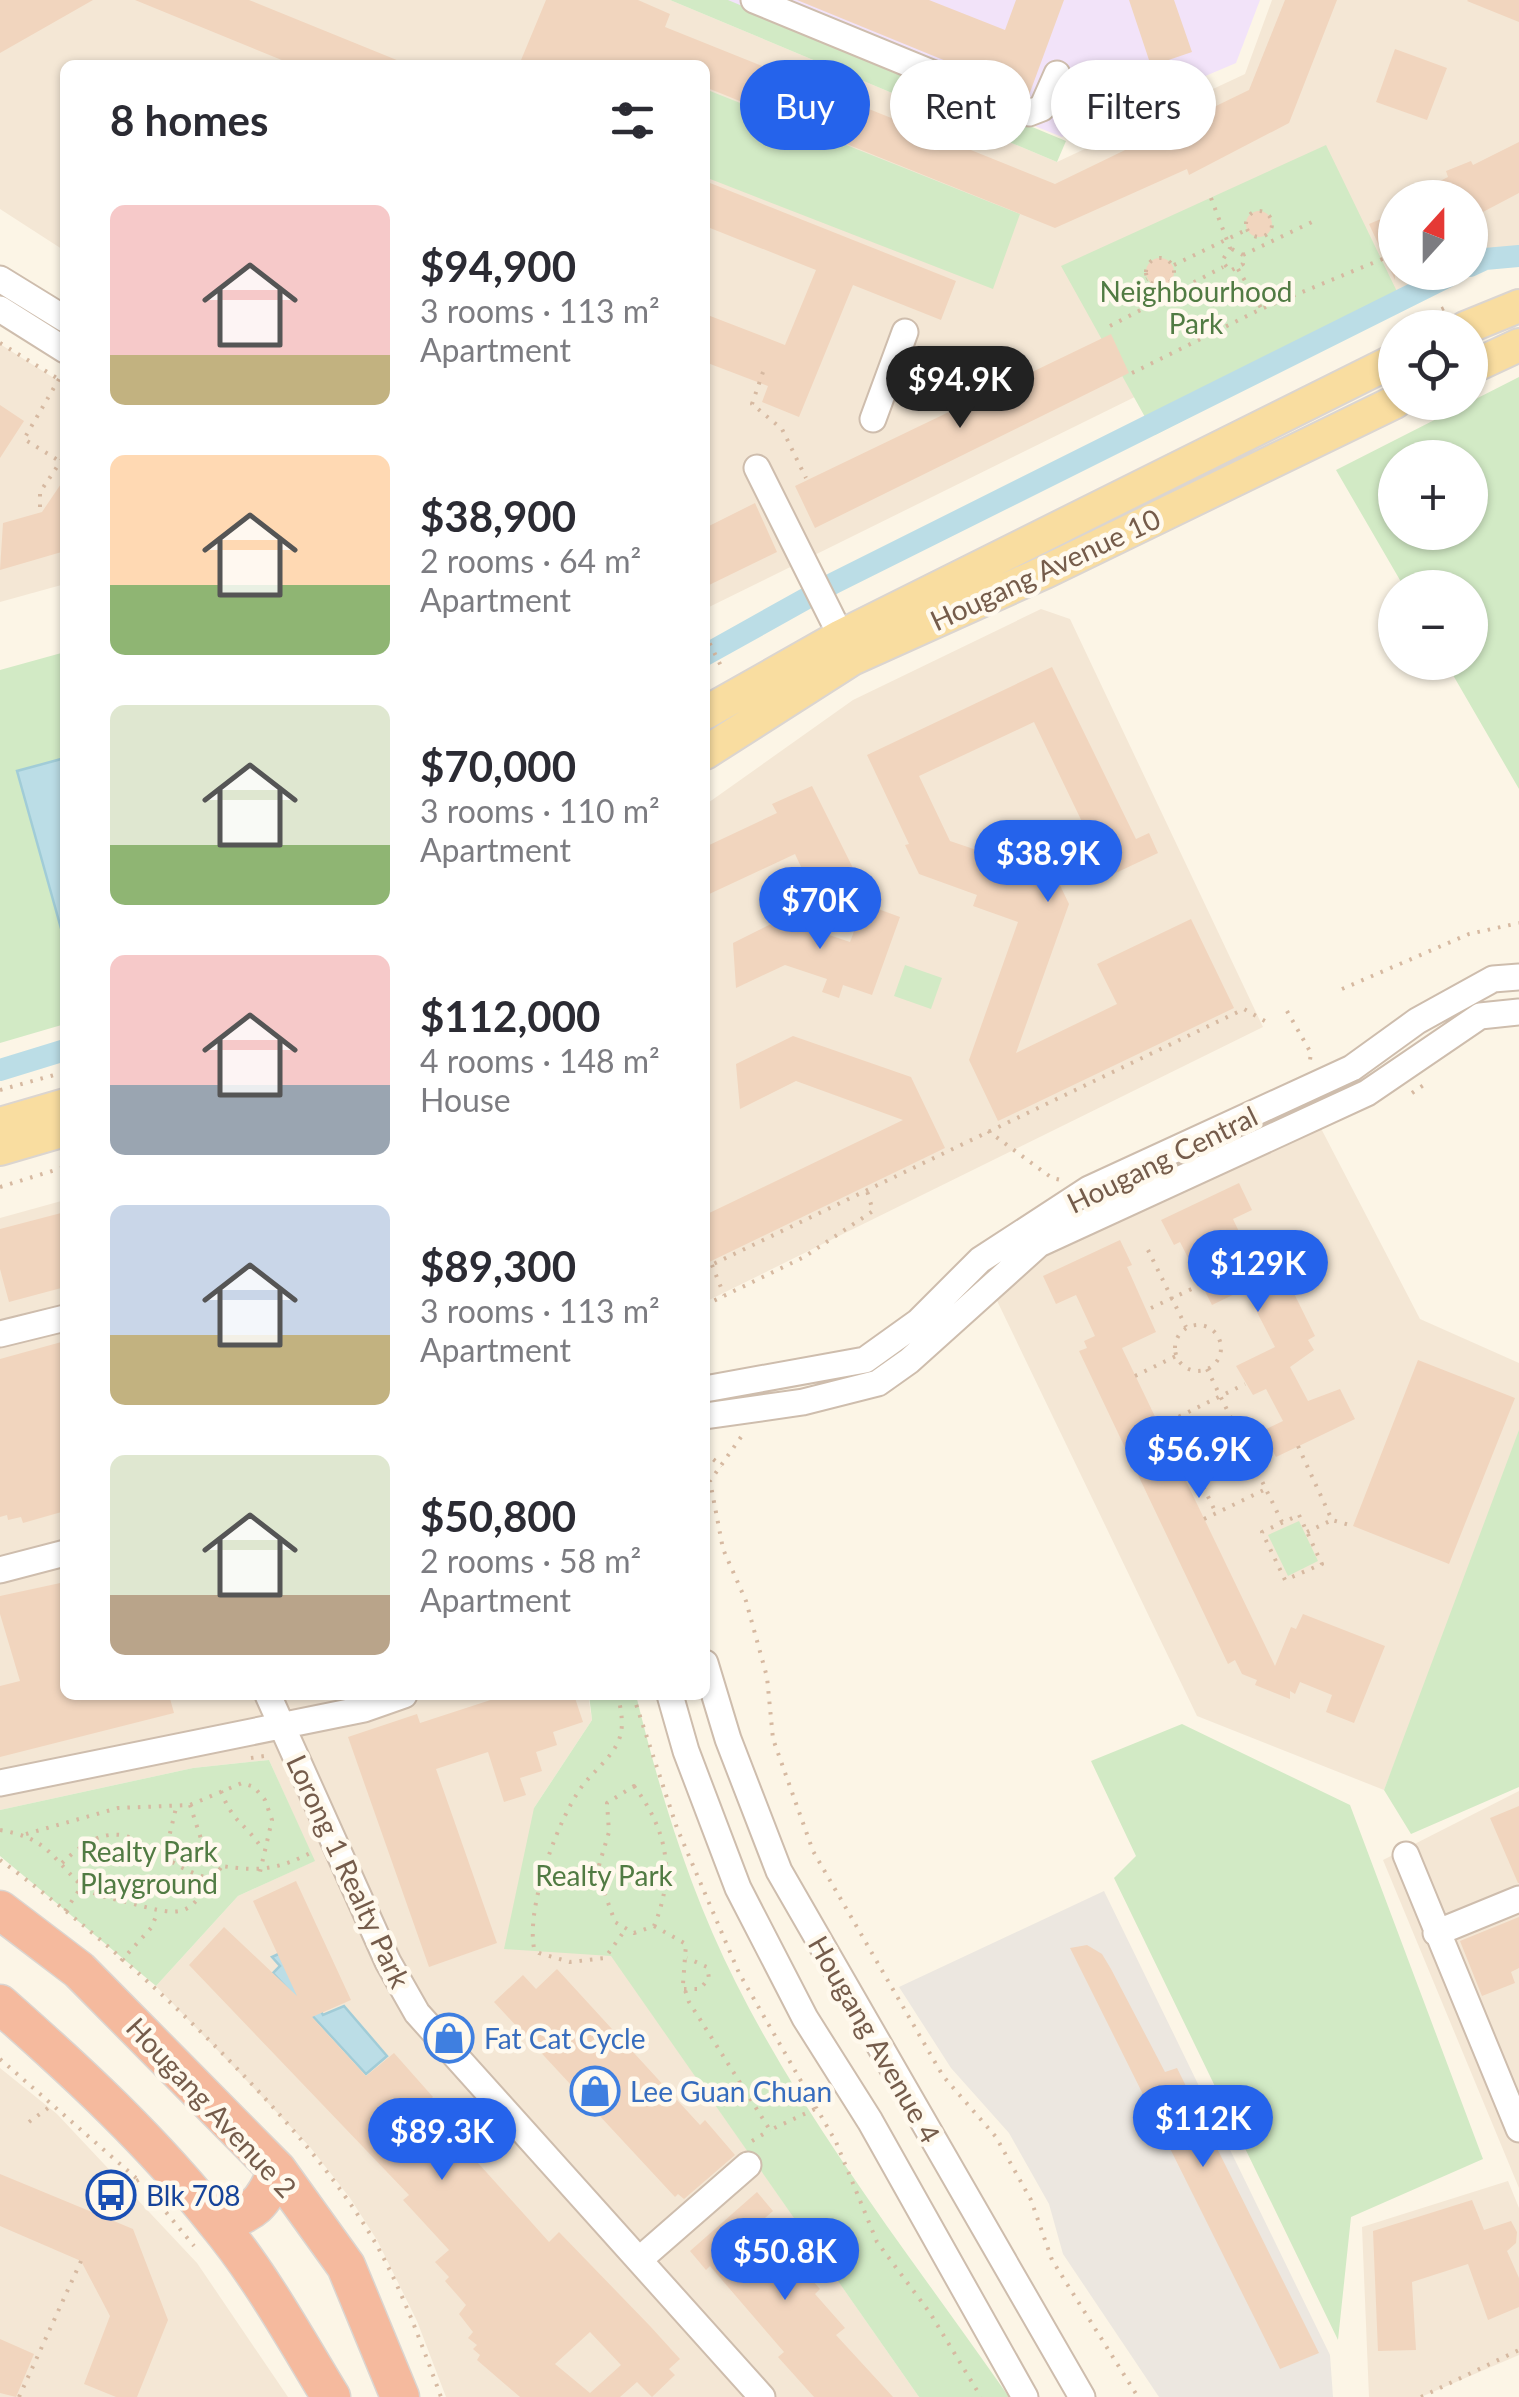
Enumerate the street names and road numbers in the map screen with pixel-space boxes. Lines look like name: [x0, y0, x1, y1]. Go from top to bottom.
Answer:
street label: Hougang Avenue 10: [925, 501, 1165, 637]
street label: Hougang Central: [1061, 1098, 1263, 1220]
street label: Lorong 1 Realty Park: [280, 1749, 418, 1994]
street label: Hougang Avenue 4: [802, 1929, 948, 2149]
street label: Hougang Avenue 2: [120, 2010, 304, 2204]

